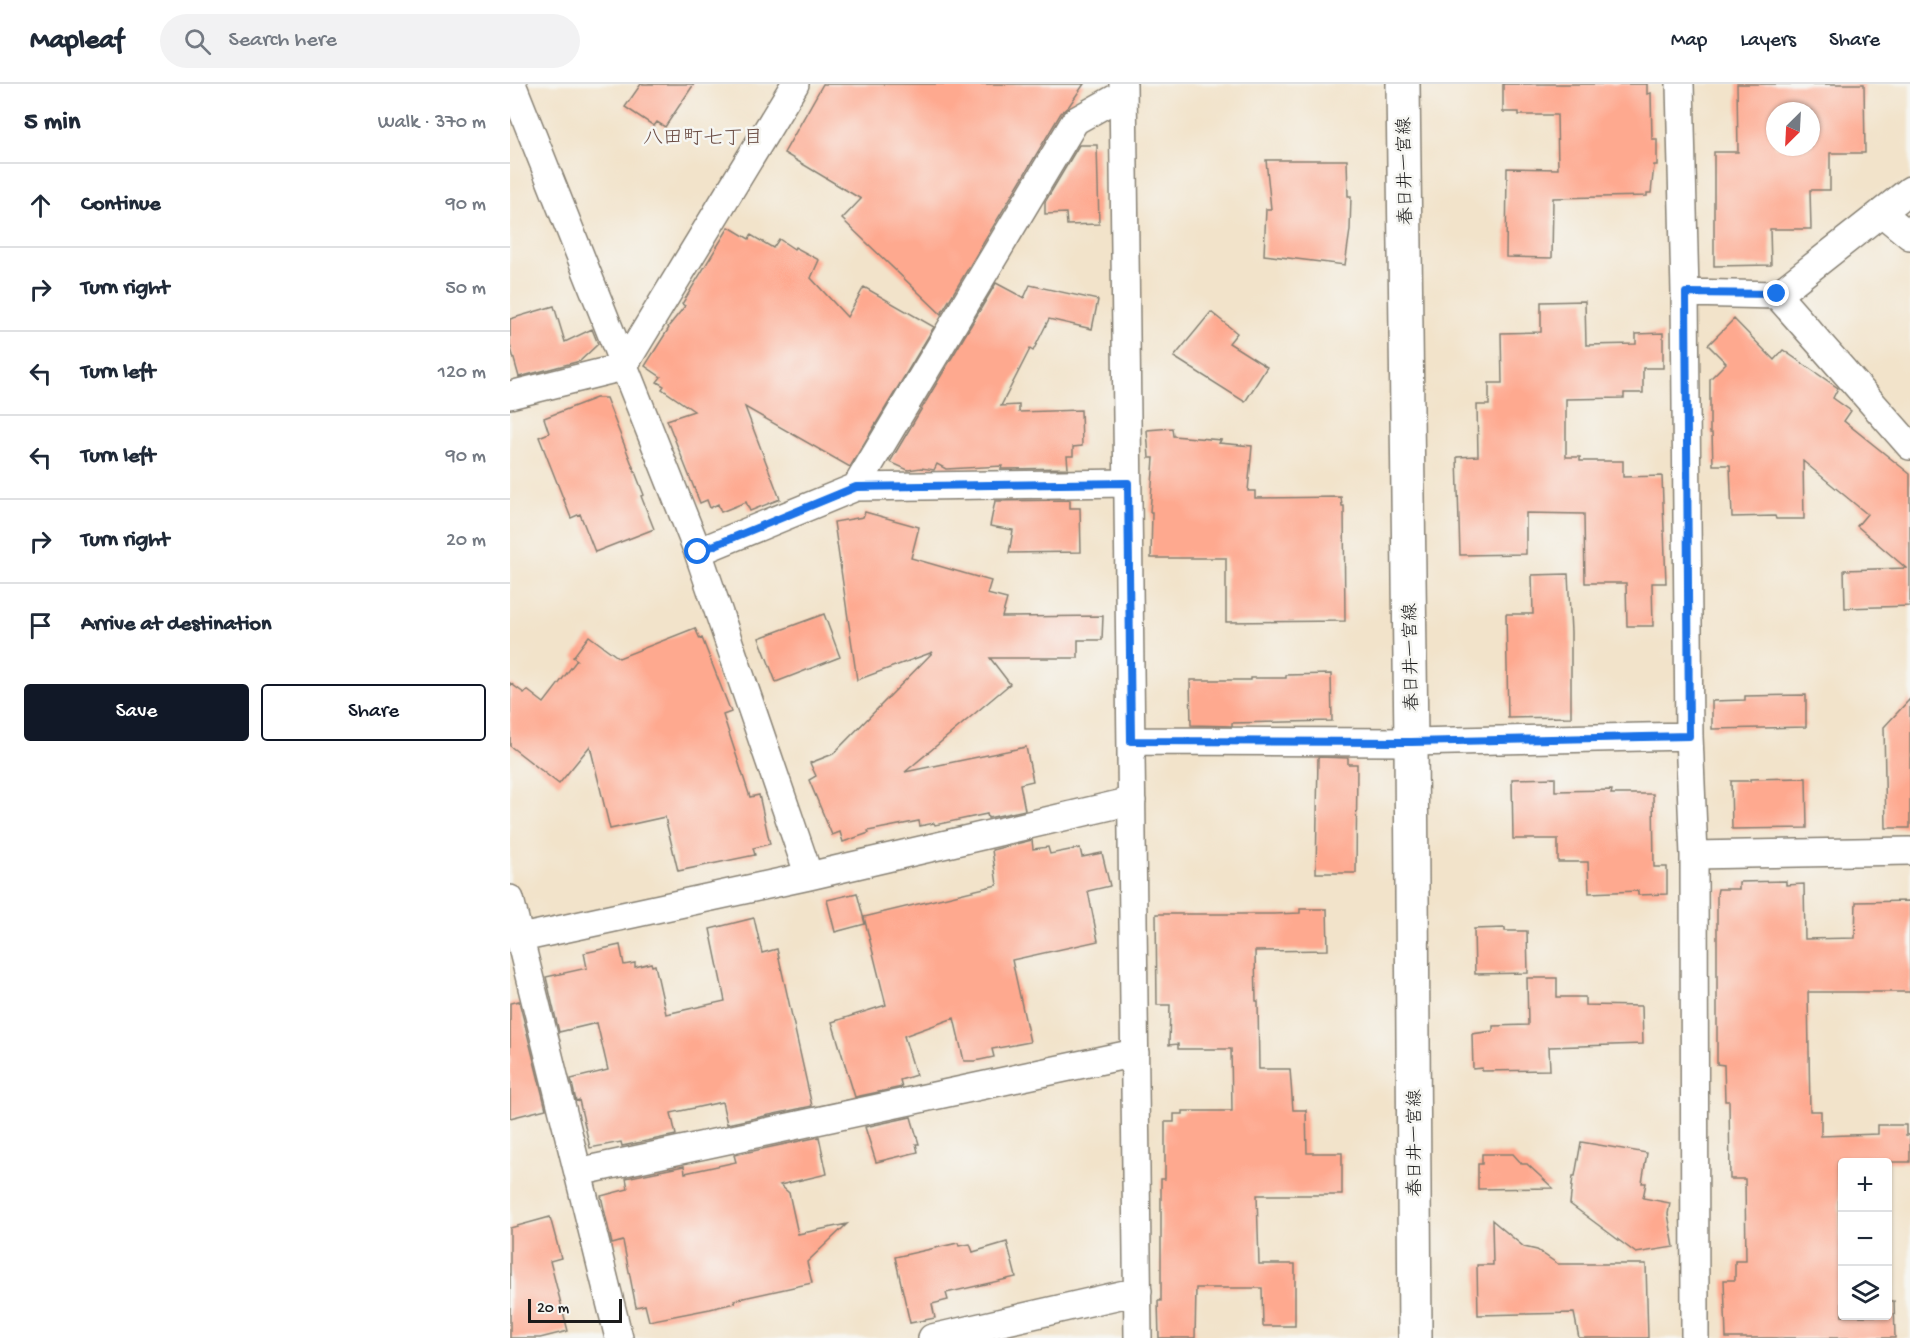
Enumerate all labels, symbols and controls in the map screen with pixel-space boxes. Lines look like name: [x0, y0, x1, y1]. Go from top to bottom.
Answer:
search box: [160, 14, 580, 68]
text: Mapleaf: [30, 25, 124, 58]
icon: search: [181, 25, 214, 58]
text: Search here: [229, 28, 337, 54]
text: Map: [1671, 29, 1707, 54]
text: Layers: [1740, 29, 1796, 54]
text: Share: [1829, 29, 1880, 54]
north arrow: [1766, 102, 1820, 156]
text: 5 min: [24, 108, 80, 139]
text: Walk · 370 m: [378, 112, 486, 135]
street label: 春日井一宮線: [1394, 117, 1418, 225]
district label: 八田町七丁目: [643, 128, 763, 151]
icon: ahead: [24, 189, 57, 222]
text: Continue: [81, 192, 161, 218]
text: 90 m: [446, 194, 486, 217]
icon: right: [24, 273, 57, 306]
text: Turn right: [81, 276, 169, 302]
text: 50 m: [445, 278, 486, 301]
route end: [1763, 280, 1789, 306]
icon: left: [24, 357, 57, 390]
text: Turn left: [81, 360, 155, 386]
text: 120 m: [438, 362, 486, 385]
icon: left: [24, 441, 57, 474]
text: Turn left: [81, 444, 155, 470]
text: 90 m: [446, 446, 486, 469]
icon: right: [24, 525, 57, 558]
text: Turn right: [81, 528, 169, 554]
text: 20 m: [446, 530, 486, 553]
route start: [684, 538, 710, 564]
street label: 春日井一宮線: [1400, 603, 1424, 711]
icon: arrive: [24, 609, 57, 642]
text: Arrive at destination: [81, 612, 271, 638]
button: Save: [24, 684, 249, 741]
button: Share: [261, 684, 486, 741]
street label: 春日井一宮線: [1405, 1089, 1427, 1197]
map controls: [1838, 1158, 1892, 1320]
button: +: [1838, 1158, 1892, 1212]
button: −: [1838, 1212, 1892, 1266]
button: layers: [1838, 1266, 1892, 1320]
scale bar: [528, 1296, 622, 1324]
text: 20 m: [537, 1300, 569, 1319]

